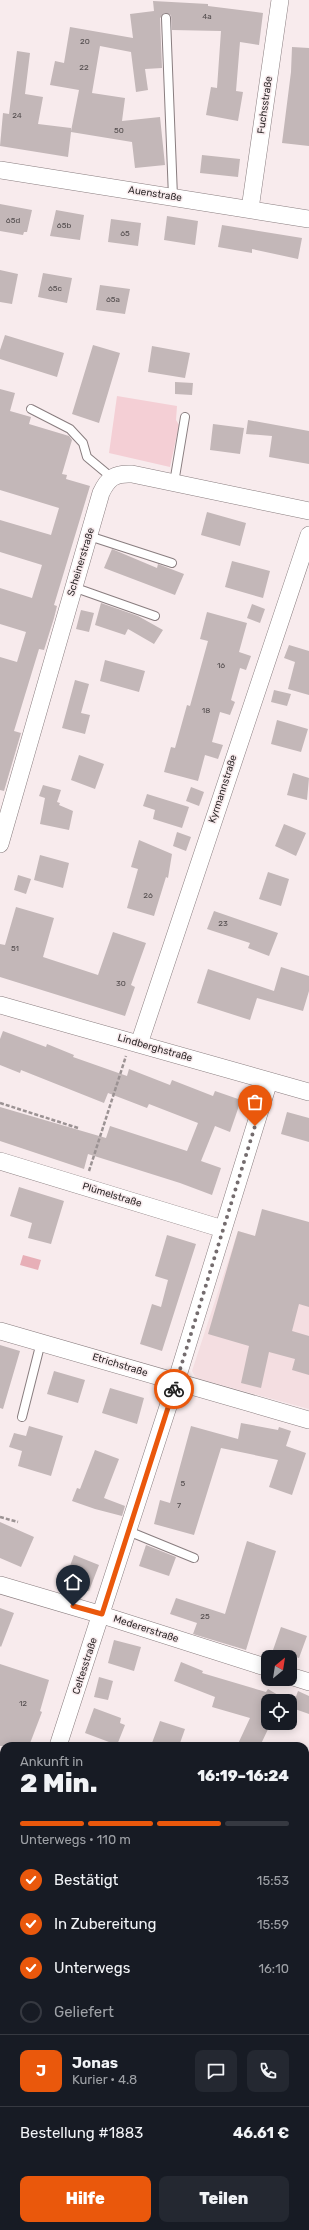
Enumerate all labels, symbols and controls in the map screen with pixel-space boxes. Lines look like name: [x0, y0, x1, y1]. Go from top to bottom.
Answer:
house number: 4a: [202, 12, 212, 21]
house number: 20: [80, 37, 90, 46]
house number: 22: [79, 63, 89, 72]
street label: Fuchsstraße: [255, 75, 275, 135]
house number: 24: [12, 111, 22, 120]
house number: 50: [114, 126, 124, 135]
street label: Auenstraße: [127, 184, 183, 204]
house number: 65d: [6, 216, 20, 225]
house number: 65b: [57, 221, 71, 230]
house number: 65: [120, 229, 130, 238]
house number: 65c: [48, 284, 63, 293]
house number: 65a: [106, 295, 120, 304]
street label: Scheinerstraße: [65, 526, 97, 598]
house number: 16: [217, 661, 225, 670]
house number: 18: [202, 706, 210, 715]
street label: Kyrmannstraße: [206, 753, 240, 825]
house number: 26: [143, 891, 153, 900]
house number: 23: [218, 919, 228, 928]
house number: 51: [11, 944, 19, 953]
house number: 30: [116, 979, 126, 988]
street label: Lindberghstraße: [116, 1032, 194, 1065]
pin: [238, 1085, 272, 1126]
icon: bag: [244, 1091, 266, 1113]
street label: Plümelstraße: [81, 1180, 144, 1210]
street label: Etrichstraße: [91, 1351, 150, 1379]
courier: [154, 1369, 194, 1409]
icon: bike: [163, 1378, 185, 1400]
house number: 5: [181, 1479, 186, 1488]
house number: 7: [177, 1501, 181, 1510]
pin: [56, 1565, 90, 1606]
icon: home: [62, 1571, 84, 1593]
house number: 25: [200, 1612, 210, 1621]
street label: Medererstraße: [112, 1613, 181, 1645]
street label: Celtesstraße: [70, 1636, 100, 1696]
north arrow: [261, 1650, 297, 1686]
map controls: [261, 1650, 297, 1730]
button: locate: [261, 1694, 297, 1730]
house number: 12: [19, 1699, 27, 1708]
text: Ankunft in: [20, 1754, 83, 1769]
text: 16:19–16:24: [197, 1767, 289, 1785]
text: 2 Min.: [20, 1768, 97, 1799]
text: Unterwegs · 110 m: [20, 1832, 131, 1847]
icon: check: [20, 1869, 42, 1891]
text: Bestätigt: [54, 1871, 118, 1889]
text: 15:53: [257, 1873, 289, 1888]
icon: check: [20, 1913, 42, 1935]
text: In Zubereitung: [54, 1915, 157, 1933]
text: 15:59: [257, 1917, 289, 1932]
icon: check: [20, 1957, 42, 1979]
text: Unterwegs: [54, 1959, 130, 1977]
text: 16:10: [258, 1961, 289, 1976]
text: Geliefert: [54, 2003, 114, 2021]
button: chat: [195, 2050, 237, 2092]
button: phone: [247, 2050, 289, 2092]
text: Jonas: [72, 2054, 118, 2072]
text: J: [36, 2062, 46, 2080]
text: Kurier · 4.8: [72, 2072, 137, 2087]
text: Bestellung #1883: [20, 2124, 143, 2142]
text: 46.61 €: [233, 2124, 289, 2142]
button: Hilfe: [20, 2176, 151, 2222]
button: Teilen: [159, 2176, 289, 2222]

